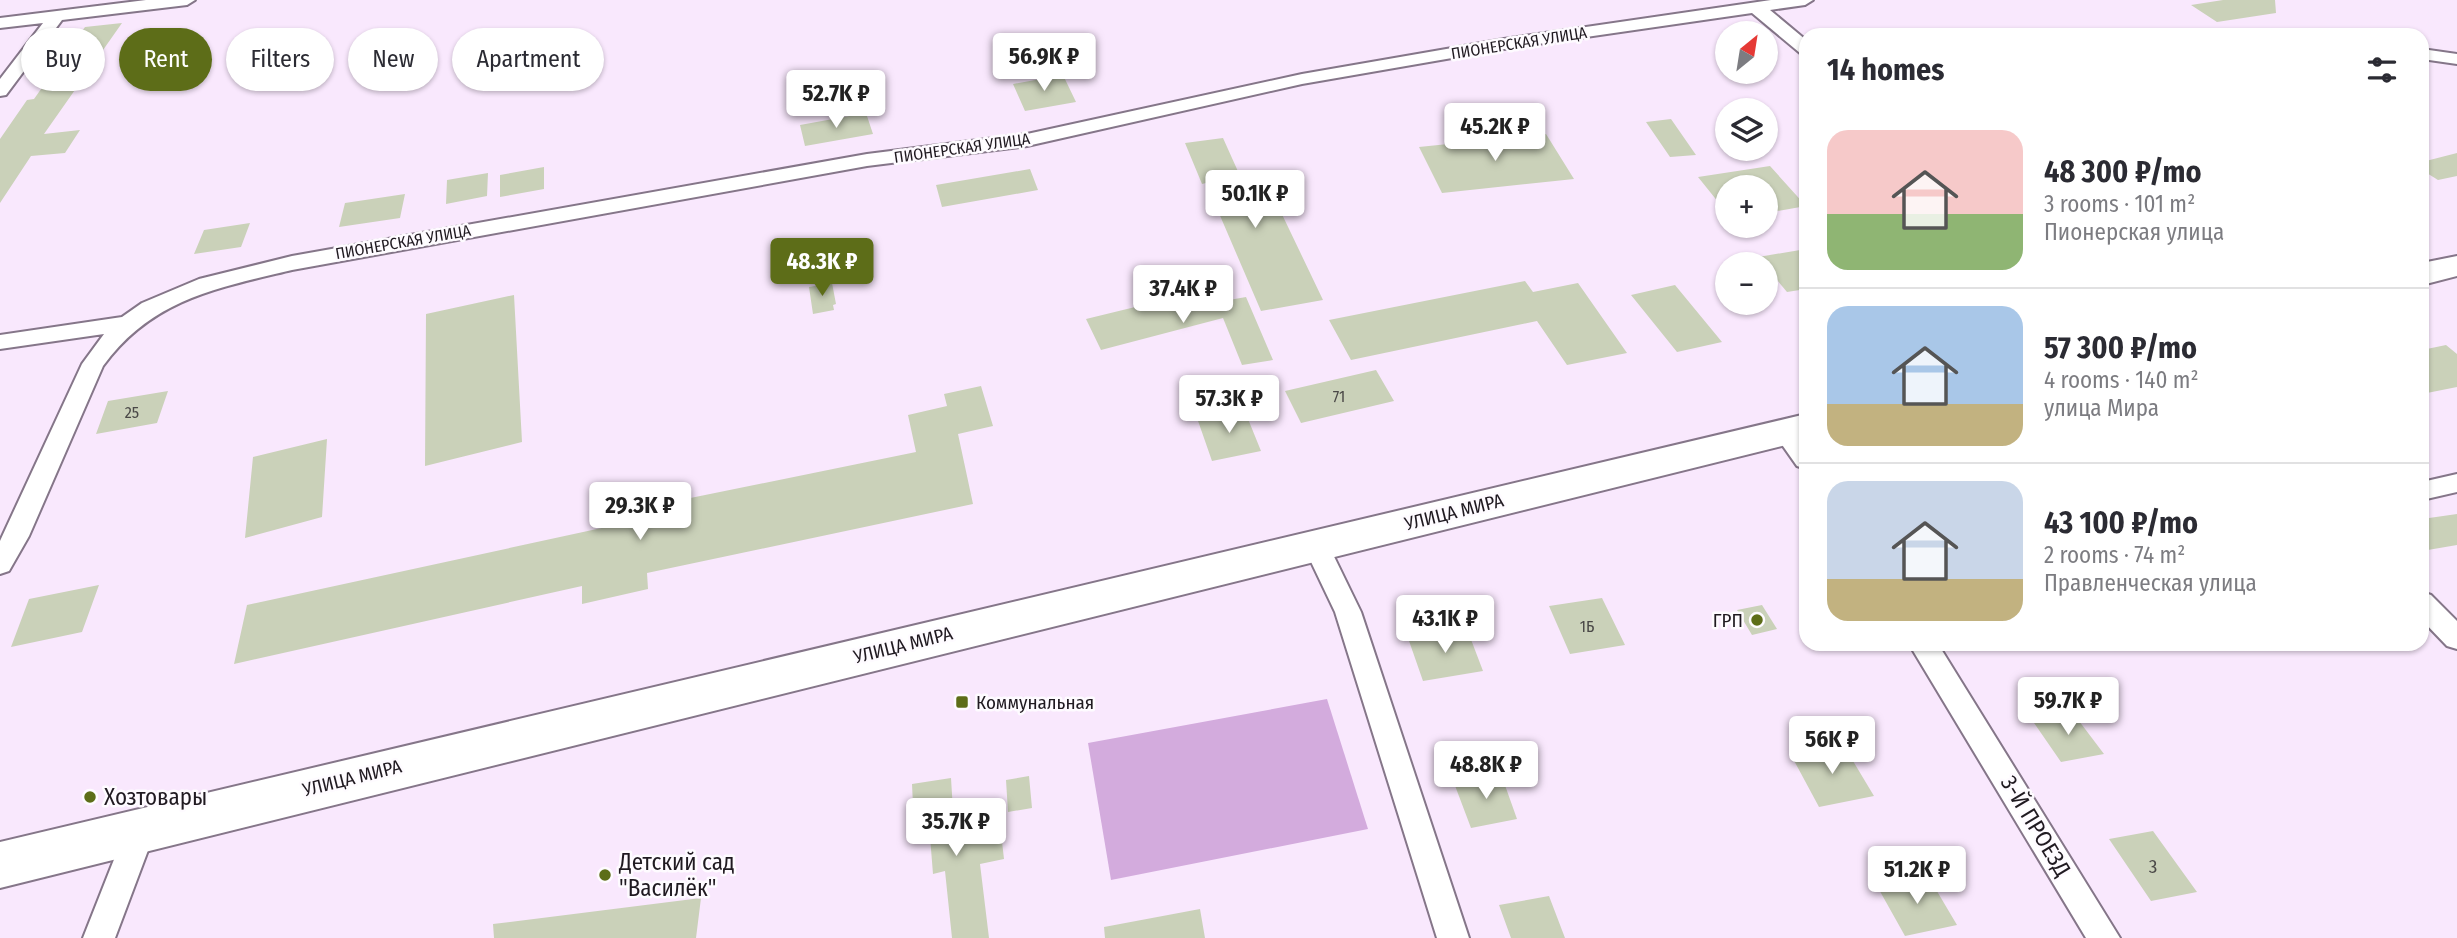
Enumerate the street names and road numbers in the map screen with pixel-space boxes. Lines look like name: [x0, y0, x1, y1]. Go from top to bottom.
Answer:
street label: ПИОНЕРСКАЯ УЛИЦА: [1450, 23, 1589, 63]
street label: ПИОНЕРСКАЯ УЛИЦА: [893, 129, 1032, 167]
street label: ПИОНЕРСКАЯ УЛИЦА: [334, 221, 473, 263]
street label: УЛИЦА МИРА: [1401, 489, 1506, 536]
street label: УЛИЦА МИРА: [850, 622, 955, 669]
street label: УЛИЦА МИРА: [299, 755, 404, 802]
street label: 3-Й ПРОЕЗД: [1995, 770, 2077, 882]

